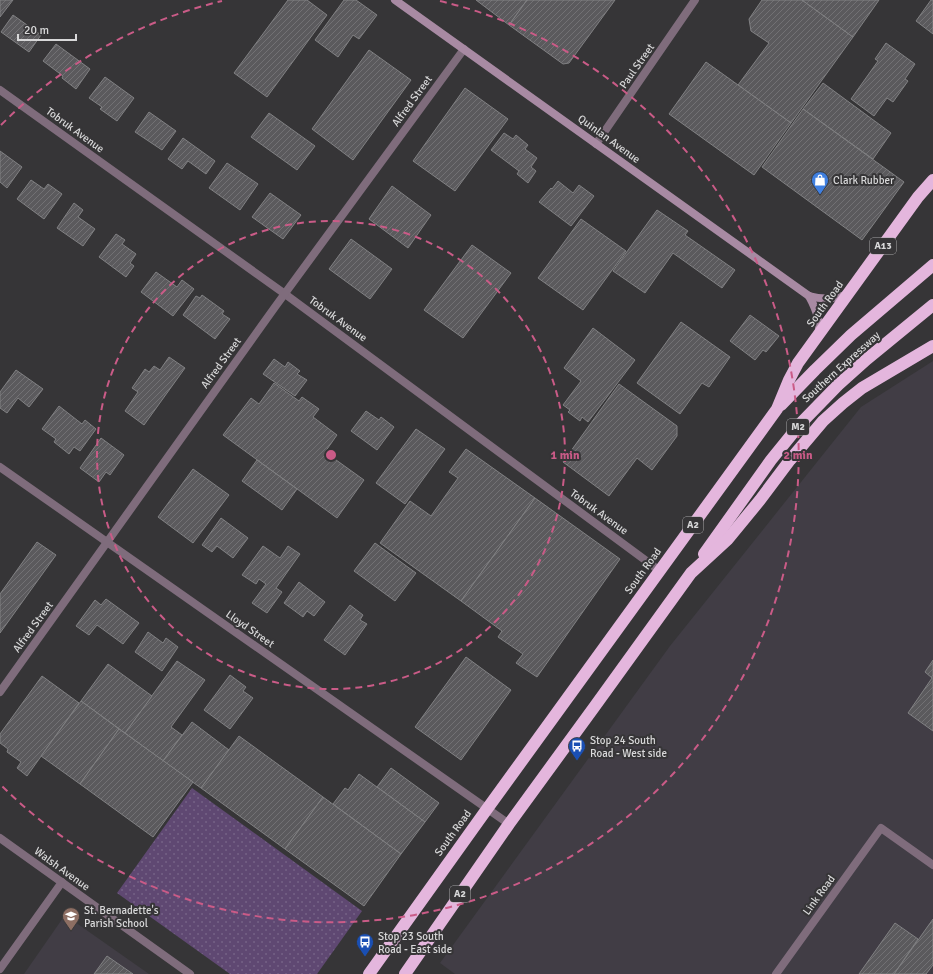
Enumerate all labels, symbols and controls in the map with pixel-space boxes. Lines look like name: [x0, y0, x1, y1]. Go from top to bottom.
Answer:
scale bar: [18, 16, 76, 42]
text: 20 m: [24, 23, 49, 38]
street label: Paul Street: [617, 41, 657, 91]
street label: Alfred Street: [389, 73, 435, 129]
street label: Tobruk Avenue: [43, 105, 107, 155]
street label: Quinlan Avenue: [575, 112, 643, 166]
shop icon: Clark Rubber: [810, 170, 830, 195]
place label: Clark Rubber: [833, 174, 894, 187]
road number: A13: [870, 238, 896, 254]
street label: South Road: [804, 278, 846, 330]
street label: Tobruk Avenue: [306, 294, 370, 344]
street label: Southern Expressway: [799, 328, 883, 405]
street label: Alfred Street: [198, 335, 244, 391]
road number: M2: [787, 419, 809, 435]
centre of rings: [324, 448, 338, 462]
text: 1 min: [551, 448, 580, 463]
text: 2 min: [784, 448, 813, 463]
street label: Tobruk Avenue: [567, 487, 631, 537]
road number: A2: [683, 517, 703, 533]
street label: South Road: [622, 545, 664, 597]
street label: Alfred Street: [10, 599, 56, 655]
street label: Lloyd Street: [223, 608, 277, 651]
place label: Stop 24 South Road - West side: [590, 734, 667, 760]
bus stop icon: Stop 24 South Road - West side: [567, 736, 587, 761]
street label: South Road: [432, 807, 474, 859]
street label: Walsh Avenue: [32, 845, 92, 893]
street label: Link Road: [800, 872, 838, 917]
road number: A2: [450, 886, 470, 902]
place label: St. Bernadette's Parish School: [84, 904, 159, 930]
school or university icon: St. Bernadette's Parish School: [61, 906, 81, 931]
place label: Stop 23 South Road - East side: [378, 930, 452, 956]
bus stop icon: Stop 23 South Road - East side: [355, 932, 375, 957]

